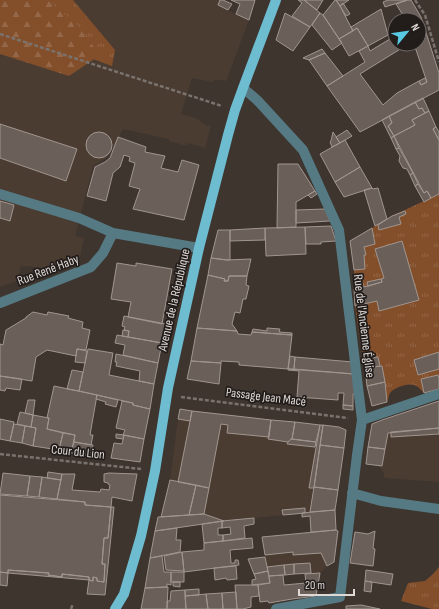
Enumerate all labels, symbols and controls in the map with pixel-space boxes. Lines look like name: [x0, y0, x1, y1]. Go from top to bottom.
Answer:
north arrow: [387, 12, 427, 52]
text: N: [408, 22, 422, 33]
street label: Avenue de la République: [154, 247, 194, 354]
street label: Rue René Haby: [15, 251, 81, 289]
street label: Rue de l'Ancienne Église: [350, 273, 378, 379]
street label: Passage Jean Macé: [225, 384, 307, 410]
street label: Cour du Lion: [50, 441, 106, 463]
scale bar: [299, 571, 354, 597]
text: 20 m: [305, 578, 325, 593]

